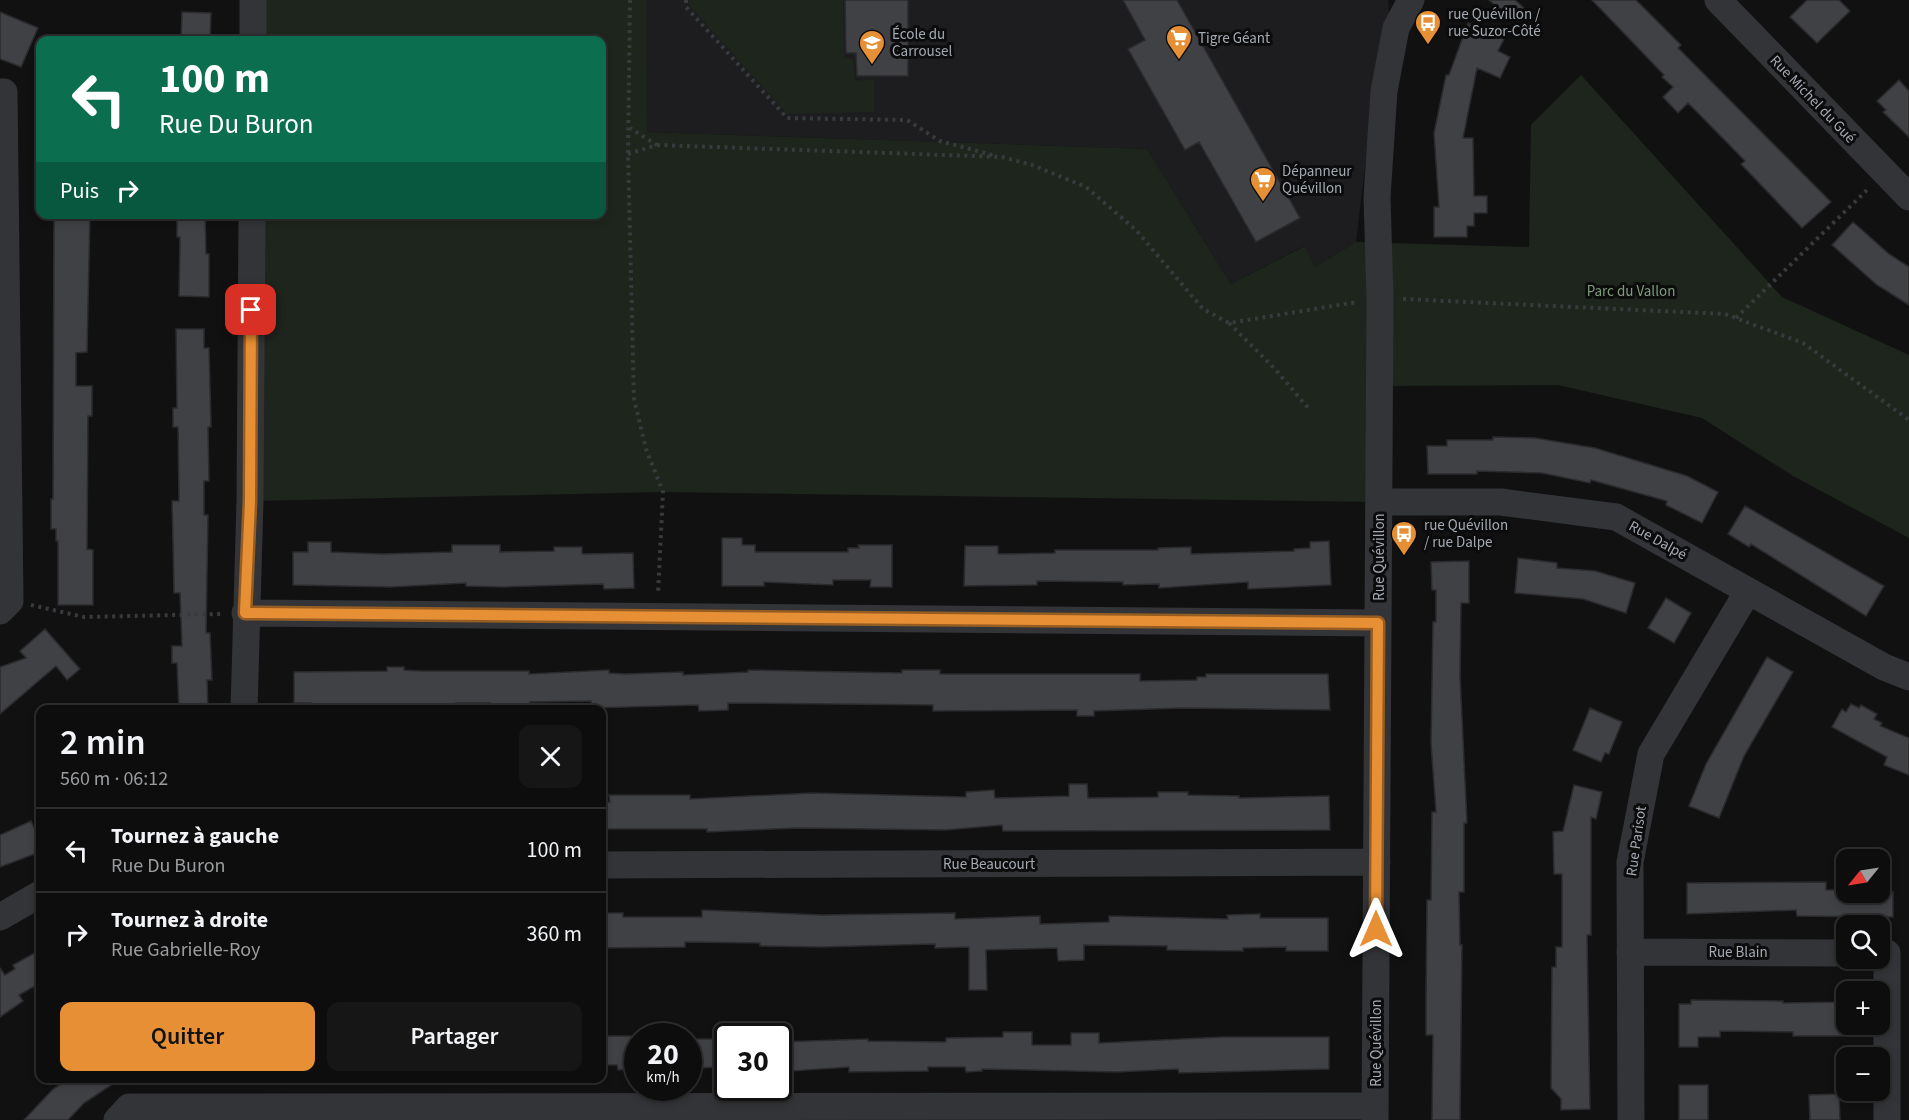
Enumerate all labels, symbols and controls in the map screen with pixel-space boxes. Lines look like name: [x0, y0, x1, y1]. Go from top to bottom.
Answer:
place label: rue Quévillon / rue Suzor-Côté: [1448, 4, 1541, 42]
bus stop icon: rue Quévillon / rue Suzor-Côté: [1413, 8, 1443, 46]
supermarket icon: Tigre Géant: [1164, 23, 1194, 61]
place label: École du Carrousel: [892, 24, 952, 62]
school or university icon: École du Carrousel: [857, 28, 887, 66]
place label: Tigre Géant: [1198, 28, 1270, 49]
text: 100 m: [159, 49, 270, 109]
street label: Rue Michel du Gué: [1765, 51, 1860, 148]
icon: left: [60, 60, 138, 138]
text: Rue Du Buron: [159, 105, 314, 144]
place label: Dépanneur Quévillon: [1282, 161, 1352, 199]
supermarket icon: Dépanneur Quévillon: [1248, 165, 1278, 203]
icon: right: [111, 174, 144, 207]
text: Puis: [60, 175, 99, 207]
park label: Parc du Vallon: [1587, 281, 1675, 302]
pin: [225, 284, 276, 335]
icon: arrive: [234, 293, 267, 326]
street label: Rue Quévillon: [1369, 513, 1390, 601]
place label: rue Quévillon / rue Dalpe: [1424, 515, 1508, 553]
street label: Rue Dalpé: [1625, 516, 1691, 565]
bus stop icon: rue Quévillon / rue Dalpe: [1389, 519, 1419, 557]
text: 2 min: [60, 717, 146, 768]
button: close: [519, 725, 582, 788]
text: 560 m · 06:12: [60, 765, 168, 793]
street label: Rue Parisot: [1621, 805, 1652, 878]
text: Tournez à gauche: [111, 820, 279, 852]
icon: left: [60, 834, 93, 867]
text: 100 m: [527, 834, 582, 866]
north arrow: [1836, 849, 1890, 903]
map controls: [1836, 849, 1890, 1101]
text: Rue Du Buron: [111, 852, 226, 880]
street label: Rue Beaucourt: [943, 854, 1035, 875]
position arrow: [1344, 897, 1408, 961]
text: Tournez à droite: [111, 904, 268, 936]
button: search: [1836, 915, 1890, 969]
icon: right: [60, 918, 93, 951]
text: 360 m: [527, 918, 582, 950]
text: Rue Gabrielle-Roy: [111, 936, 260, 964]
street label: Rue Blain: [1708, 942, 1768, 963]
button: +: [1836, 981, 1890, 1035]
street label: Rue Quévillon: [1366, 999, 1387, 1087]
button: Quitter: [60, 1002, 315, 1071]
button: Partager: [327, 1002, 582, 1071]
speed limit sign: 30: [714, 1023, 792, 1101]
text: 20: [647, 1033, 679, 1076]
button: −: [1836, 1047, 1890, 1101]
text: km/h: [646, 1067, 680, 1088]

